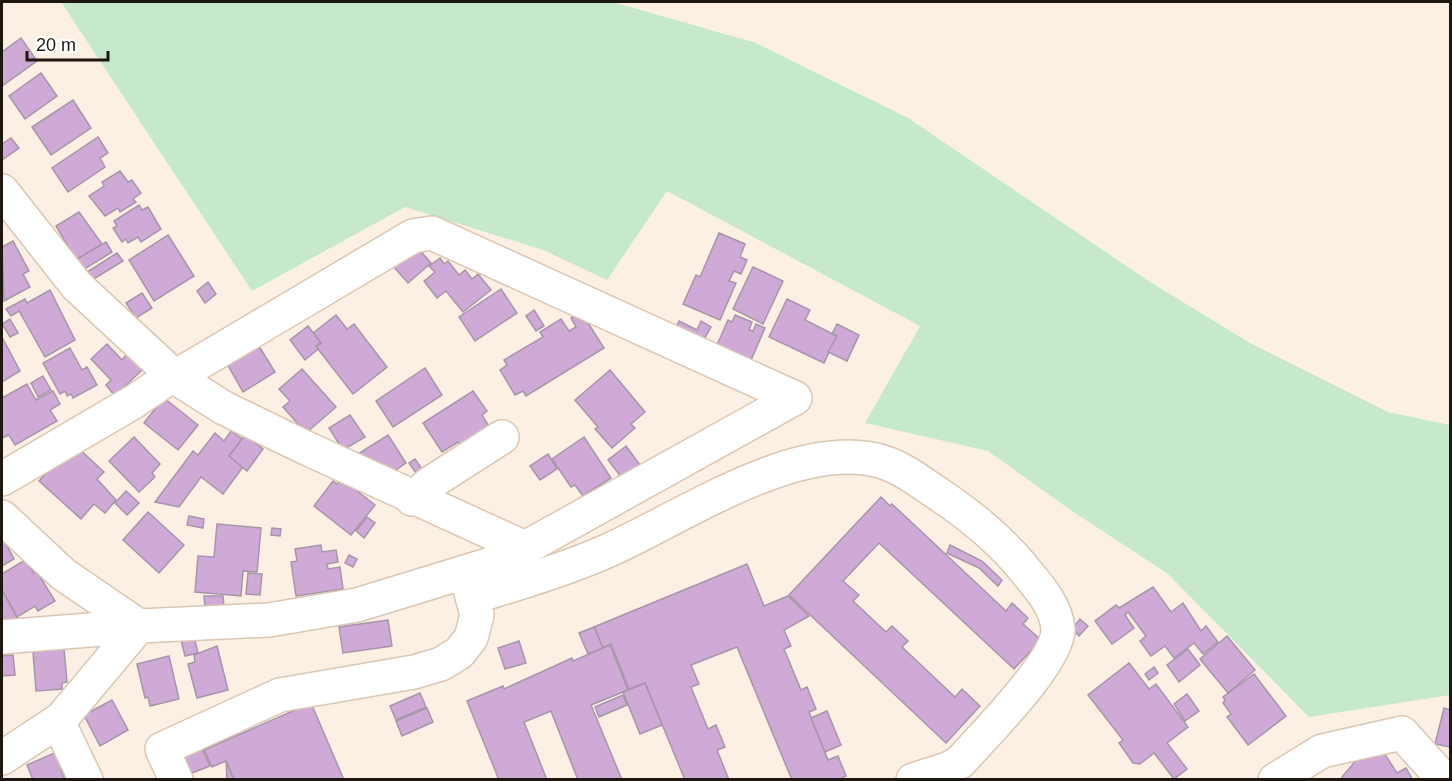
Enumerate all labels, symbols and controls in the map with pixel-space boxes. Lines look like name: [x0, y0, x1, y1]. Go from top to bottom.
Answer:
scale bar: [27, 24, 108, 62]
text: 20 m: [36, 35, 76, 55]

